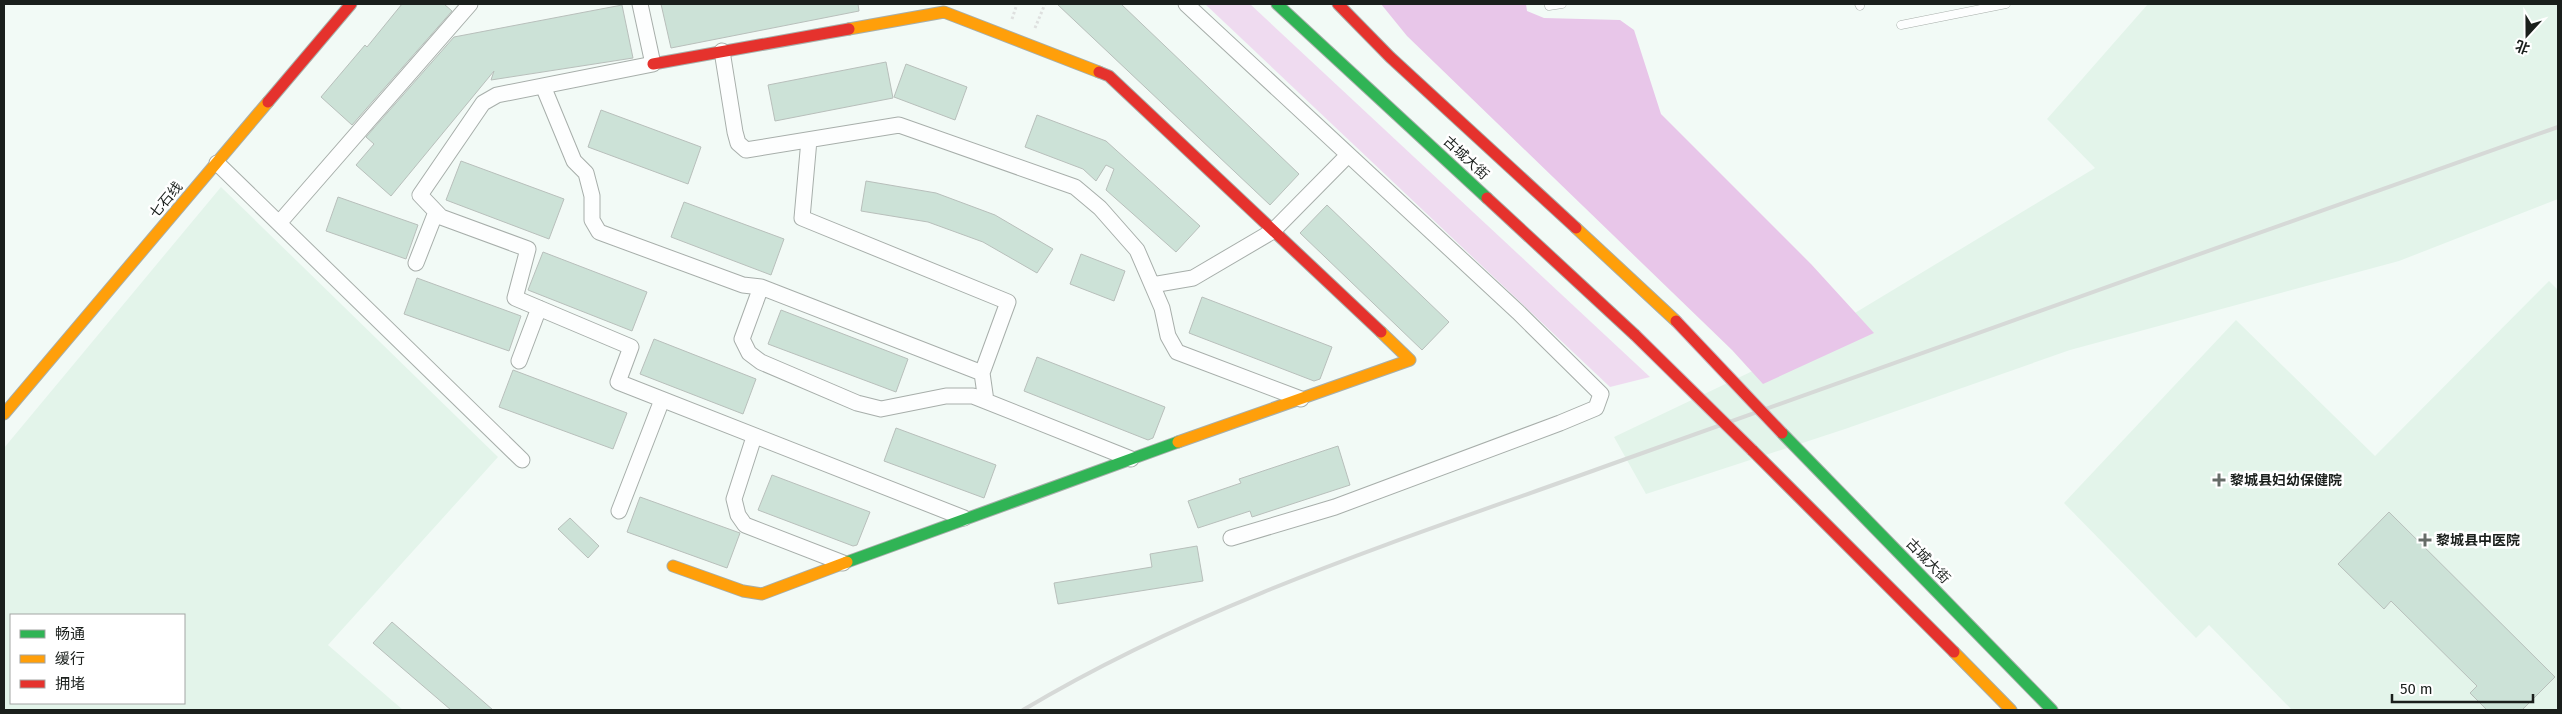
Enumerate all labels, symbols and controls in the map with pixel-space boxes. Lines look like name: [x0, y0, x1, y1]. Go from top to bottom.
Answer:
north arrow: [2502, 10, 2552, 60]
text: 北: [2513, 36, 2532, 57]
street label: 古城大街: [1440, 133, 1492, 183]
street label: 七石线: [146, 178, 186, 222]
place label: 黎城县妇幼保健院: [2230, 472, 2342, 489]
marker: 黎城县妇幼保健院: [2212, 473, 2226, 487]
place label: 黎城县中医院: [2436, 532, 2520, 549]
marker: 黎城县中医院: [2418, 533, 2432, 547]
street label: 古城大街: [1902, 535, 1954, 587]
legend: [10, 614, 185, 704]
text: 畅通: [55, 625, 85, 643]
text: 缓行: [55, 650, 85, 668]
scale bar: [2392, 672, 2533, 704]
text: 拥堵: [55, 675, 85, 693]
text: 50 m: [2400, 680, 2433, 698]

